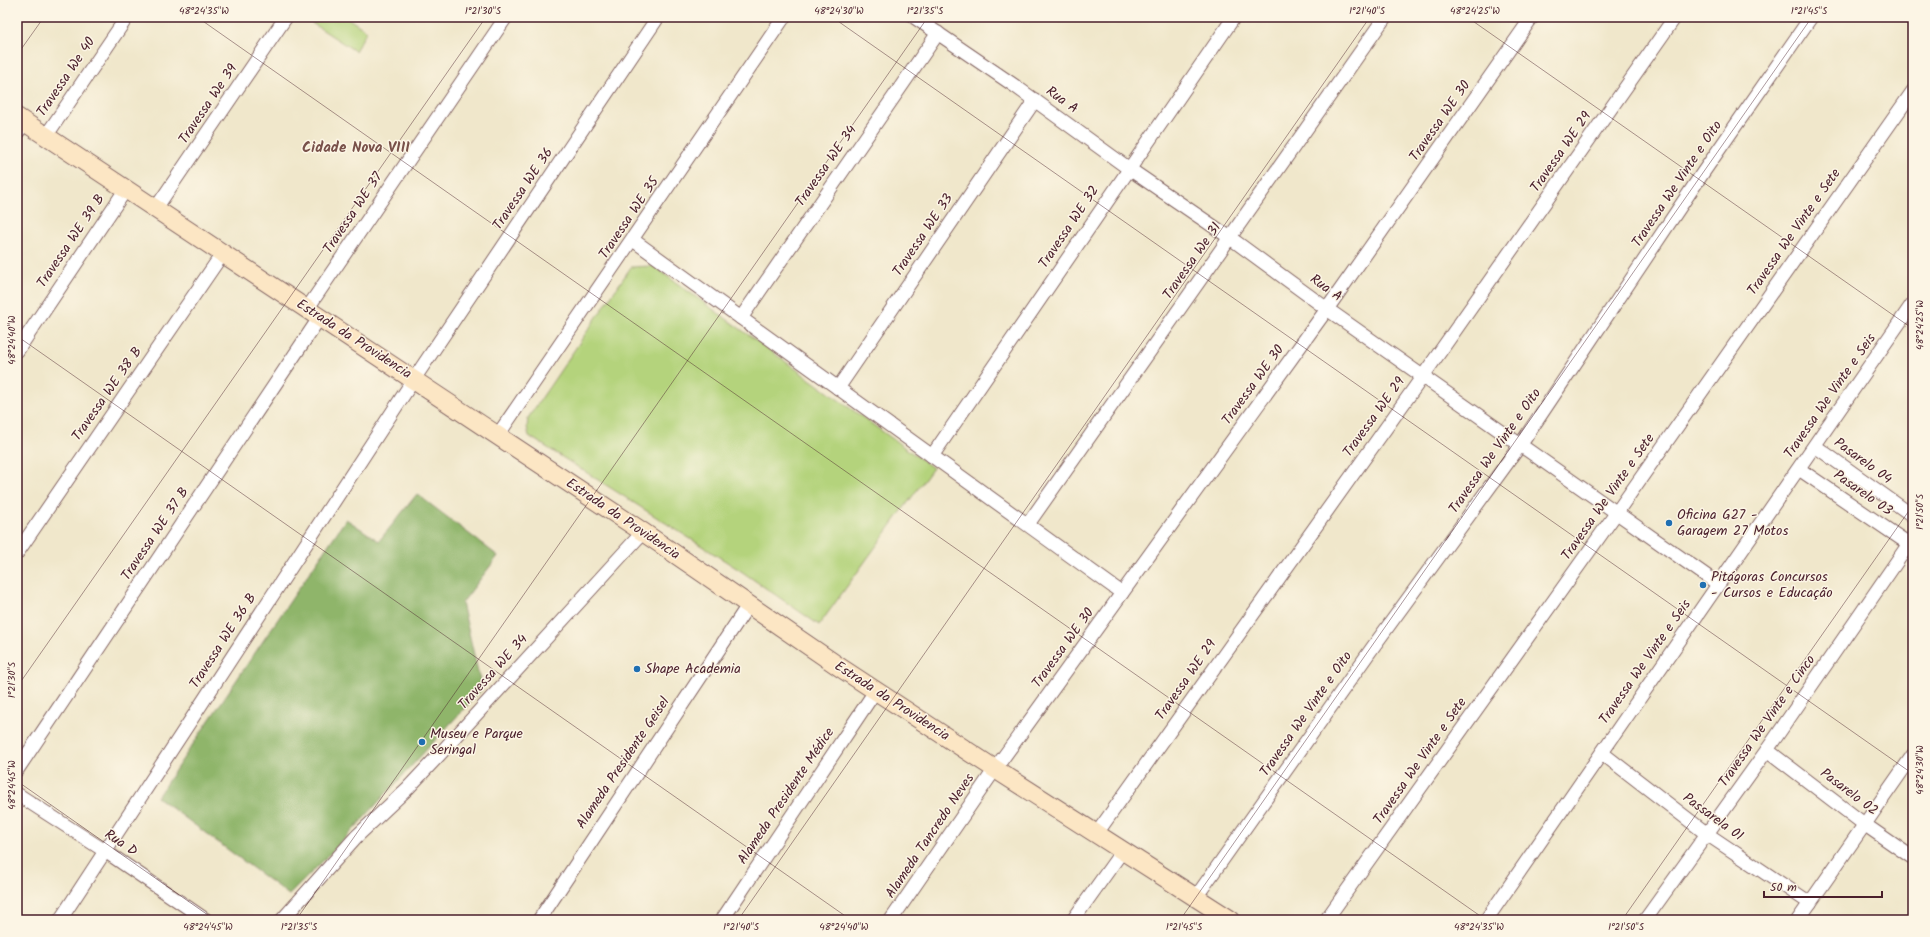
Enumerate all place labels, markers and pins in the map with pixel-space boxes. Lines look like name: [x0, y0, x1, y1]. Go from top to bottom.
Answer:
place label: Oficina G27 - Garagem 27 Motos: [1677, 504, 1788, 542]
marker: Oficina G27 - Garagem 27 Motos: [1664, 518, 1674, 528]
place label: Pitágoras Concursos - Cursos e Educação: [1711, 566, 1833, 604]
marker: Pitágoras Concursos - Cursos e Educação: [1698, 580, 1708, 590]
place label: Shape Academia: [645, 658, 741, 680]
marker: Shape Academia: [632, 664, 642, 674]
place label: Museu e Parque Seringal: [430, 723, 523, 761]
marker: Museu e Parque Seringal: [417, 737, 427, 747]

